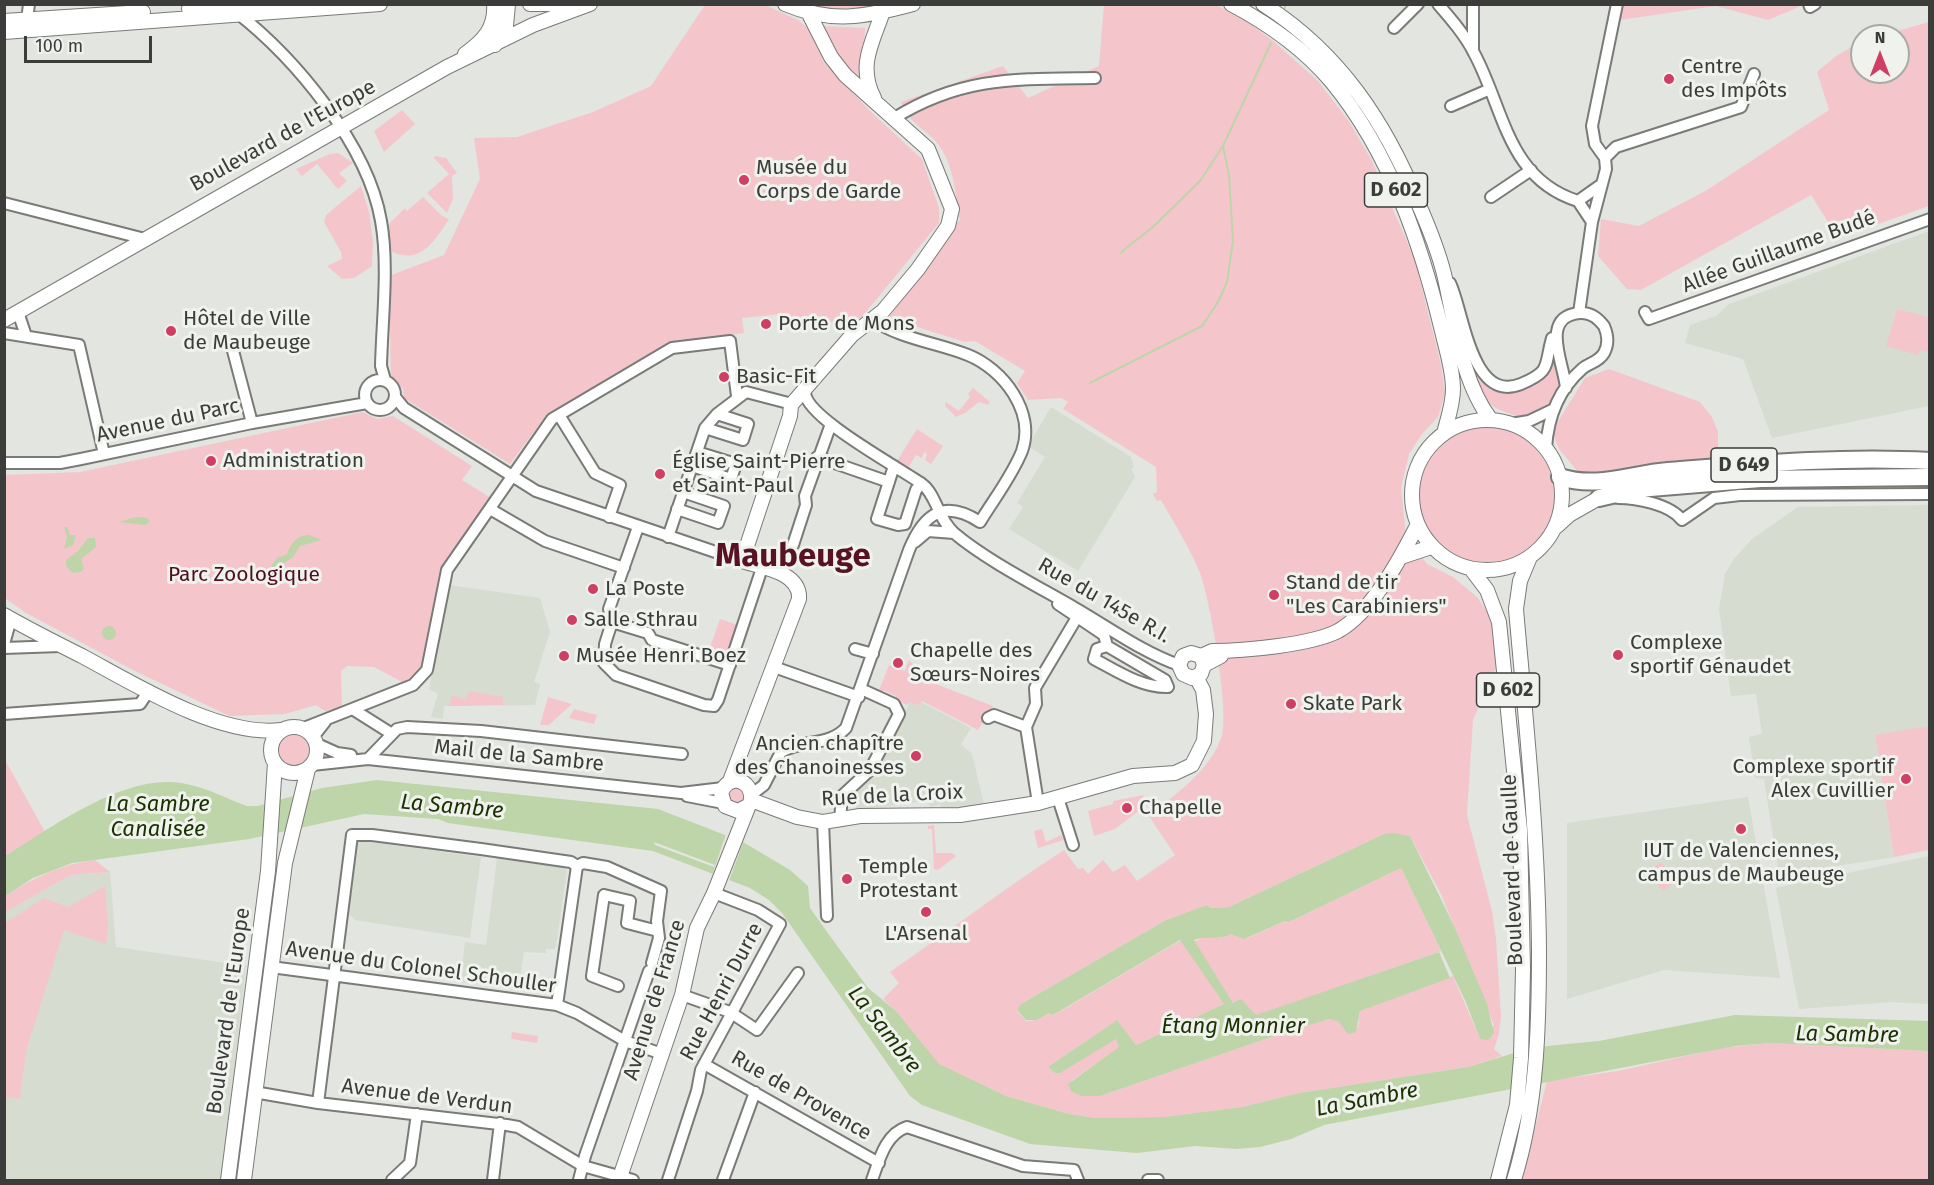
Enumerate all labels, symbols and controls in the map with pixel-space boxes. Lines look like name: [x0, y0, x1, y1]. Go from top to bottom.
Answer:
scale bar: [27, 24, 154, 62]
north arrow: [1850, 24, 1910, 84]
text: N: [1875, 28, 1885, 47]
text: 100 m: [35, 35, 83, 57]
place label: Centre des Impôts: [1681, 54, 1787, 104]
marker: Centre des Impôts: [1662, 72, 1676, 86]
street label: Boulevard de l'Europe: [186, 74, 380, 198]
place label: Musée du Corps de Garde: [756, 155, 901, 205]
marker: Musée du Corps de Garde: [737, 173, 751, 187]
road number: D 602: [1364, 173, 1428, 207]
street label: Allée Guillaume Budé: [1679, 205, 1879, 299]
place label: Hôtel de Ville de Maubeuge: [183, 306, 311, 356]
place label: Porte de Mons: [778, 311, 914, 337]
marker: Porte de Mons: [759, 317, 773, 331]
marker: Hôtel de Ville de Maubeuge: [164, 324, 178, 338]
place label: Basic-Fit: [736, 364, 816, 390]
marker: Basic-Fit: [717, 370, 731, 384]
street label: Avenue du Parc: [94, 394, 242, 448]
place label: Administration: [223, 448, 364, 474]
road number: D 649: [1711, 448, 1777, 482]
place label: Église Saint-Pierre et Saint-Paul: [672, 449, 846, 499]
marker: Administration: [204, 454, 218, 468]
marker: Église Saint-Pierre et Saint-Paul: [653, 467, 667, 481]
district label: Maubeuge: [715, 537, 871, 577]
street label: Rue du 145e R.I.: [1033, 553, 1175, 649]
park label: Parc Zoologique: [168, 562, 320, 588]
place label: Stand de tir "Les Carabiniers": [1286, 570, 1447, 620]
place label: La Poste: [605, 576, 685, 602]
marker: La Poste: [586, 582, 600, 596]
marker: Stand de tir "Les Carabiniers": [1267, 588, 1281, 602]
place label: Salle Sthrau: [584, 607, 698, 633]
marker: Salle Sthrau: [565, 613, 579, 627]
place label: Complexe sportif Génaudet: [1630, 630, 1791, 680]
place label: Chapelle des Sœurs-Noires: [910, 638, 1040, 688]
place label: Musée Henri Boez: [576, 643, 746, 669]
marker: Complexe sportif Génaudet: [1611, 648, 1625, 662]
marker: Musée Henri Boez: [557, 649, 571, 663]
marker: Chapelle des Sœurs-Noires: [891, 656, 905, 670]
road number: D 602: [1476, 673, 1540, 707]
place label: Skate Park: [1303, 691, 1402, 717]
marker: Skate Park: [1284, 697, 1298, 711]
place label: Ancien chapître des Chanoinesses: [734, 731, 904, 781]
street label: Mail de la Sambre: [433, 735, 605, 777]
marker: Ancien chapître des Chanoinesses: [909, 749, 923, 763]
place label: Complexe sportif Alex Cuvillier: [1732, 754, 1894, 804]
marker: Complexe sportif Alex Cuvillier: [1899, 772, 1913, 786]
street label: Boulevard de Gaulle: [1497, 774, 1529, 966]
street label: Rue de la Croix: [821, 780, 963, 812]
water label: La Sambre: [399, 789, 505, 825]
water label: La Sambre Canalisée: [106, 792, 210, 843]
place label: Chapelle: [1139, 795, 1222, 821]
marker: Chapelle: [1120, 801, 1134, 815]
marker: IUT de Valenciennes, campus de Maubeuge: [1734, 822, 1748, 836]
place label: IUT de Valenciennes, campus de Maubeuge: [1637, 838, 1845, 888]
place label: Temple Protestant: [859, 854, 958, 904]
marker: Temple Protestant: [840, 872, 854, 886]
marker: L'Arsenal: [919, 905, 933, 919]
street label: Boulevard de l'Europe: [202, 906, 256, 1116]
street label: Avenue de France: [619, 917, 691, 1083]
street label: Rue Henri Durre: [675, 919, 769, 1065]
place label: L'Arsenal: [884, 921, 968, 947]
street label: Avenue du Colonel Schouller: [284, 937, 558, 999]
water label: La Sambre: [842, 981, 926, 1079]
water label: Étang Monnier: [1161, 1014, 1305, 1040]
water label: La Sambre: [1795, 1021, 1899, 1049]
street label: Rue de Provence: [726, 1046, 876, 1146]
street label: Avenue de Verdun: [340, 1074, 514, 1120]
water label: La Sambre: [1314, 1077, 1420, 1123]

